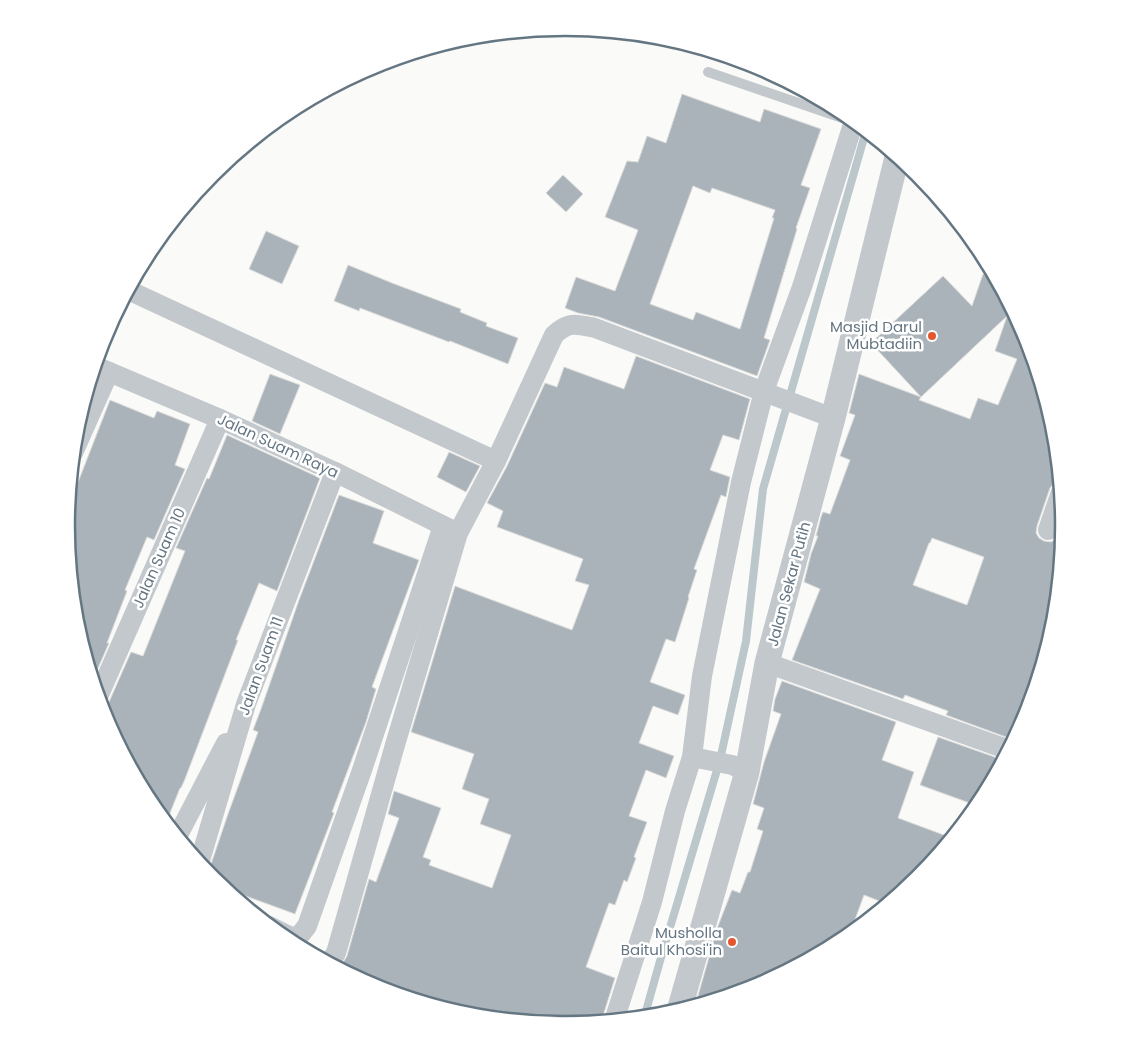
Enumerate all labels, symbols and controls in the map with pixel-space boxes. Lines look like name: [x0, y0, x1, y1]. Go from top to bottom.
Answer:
place label: Masjid Darul Mubtadiin: [830, 316, 922, 354]
marker: Masjid Darul Mubtadiin: [926, 330, 938, 342]
street label: Jalan Suam Raya: [214, 408, 342, 483]
street label: Jalan Suam 10: [127, 504, 190, 611]
street label: Jalan Sekar Putih: [762, 519, 815, 648]
street label: Jalan Suam 11: [233, 614, 288, 718]
place label: Musholla Baitul Khosi'in: [621, 922, 722, 960]
marker: Musholla Baitul Khosi'in: [726, 936, 738, 948]

